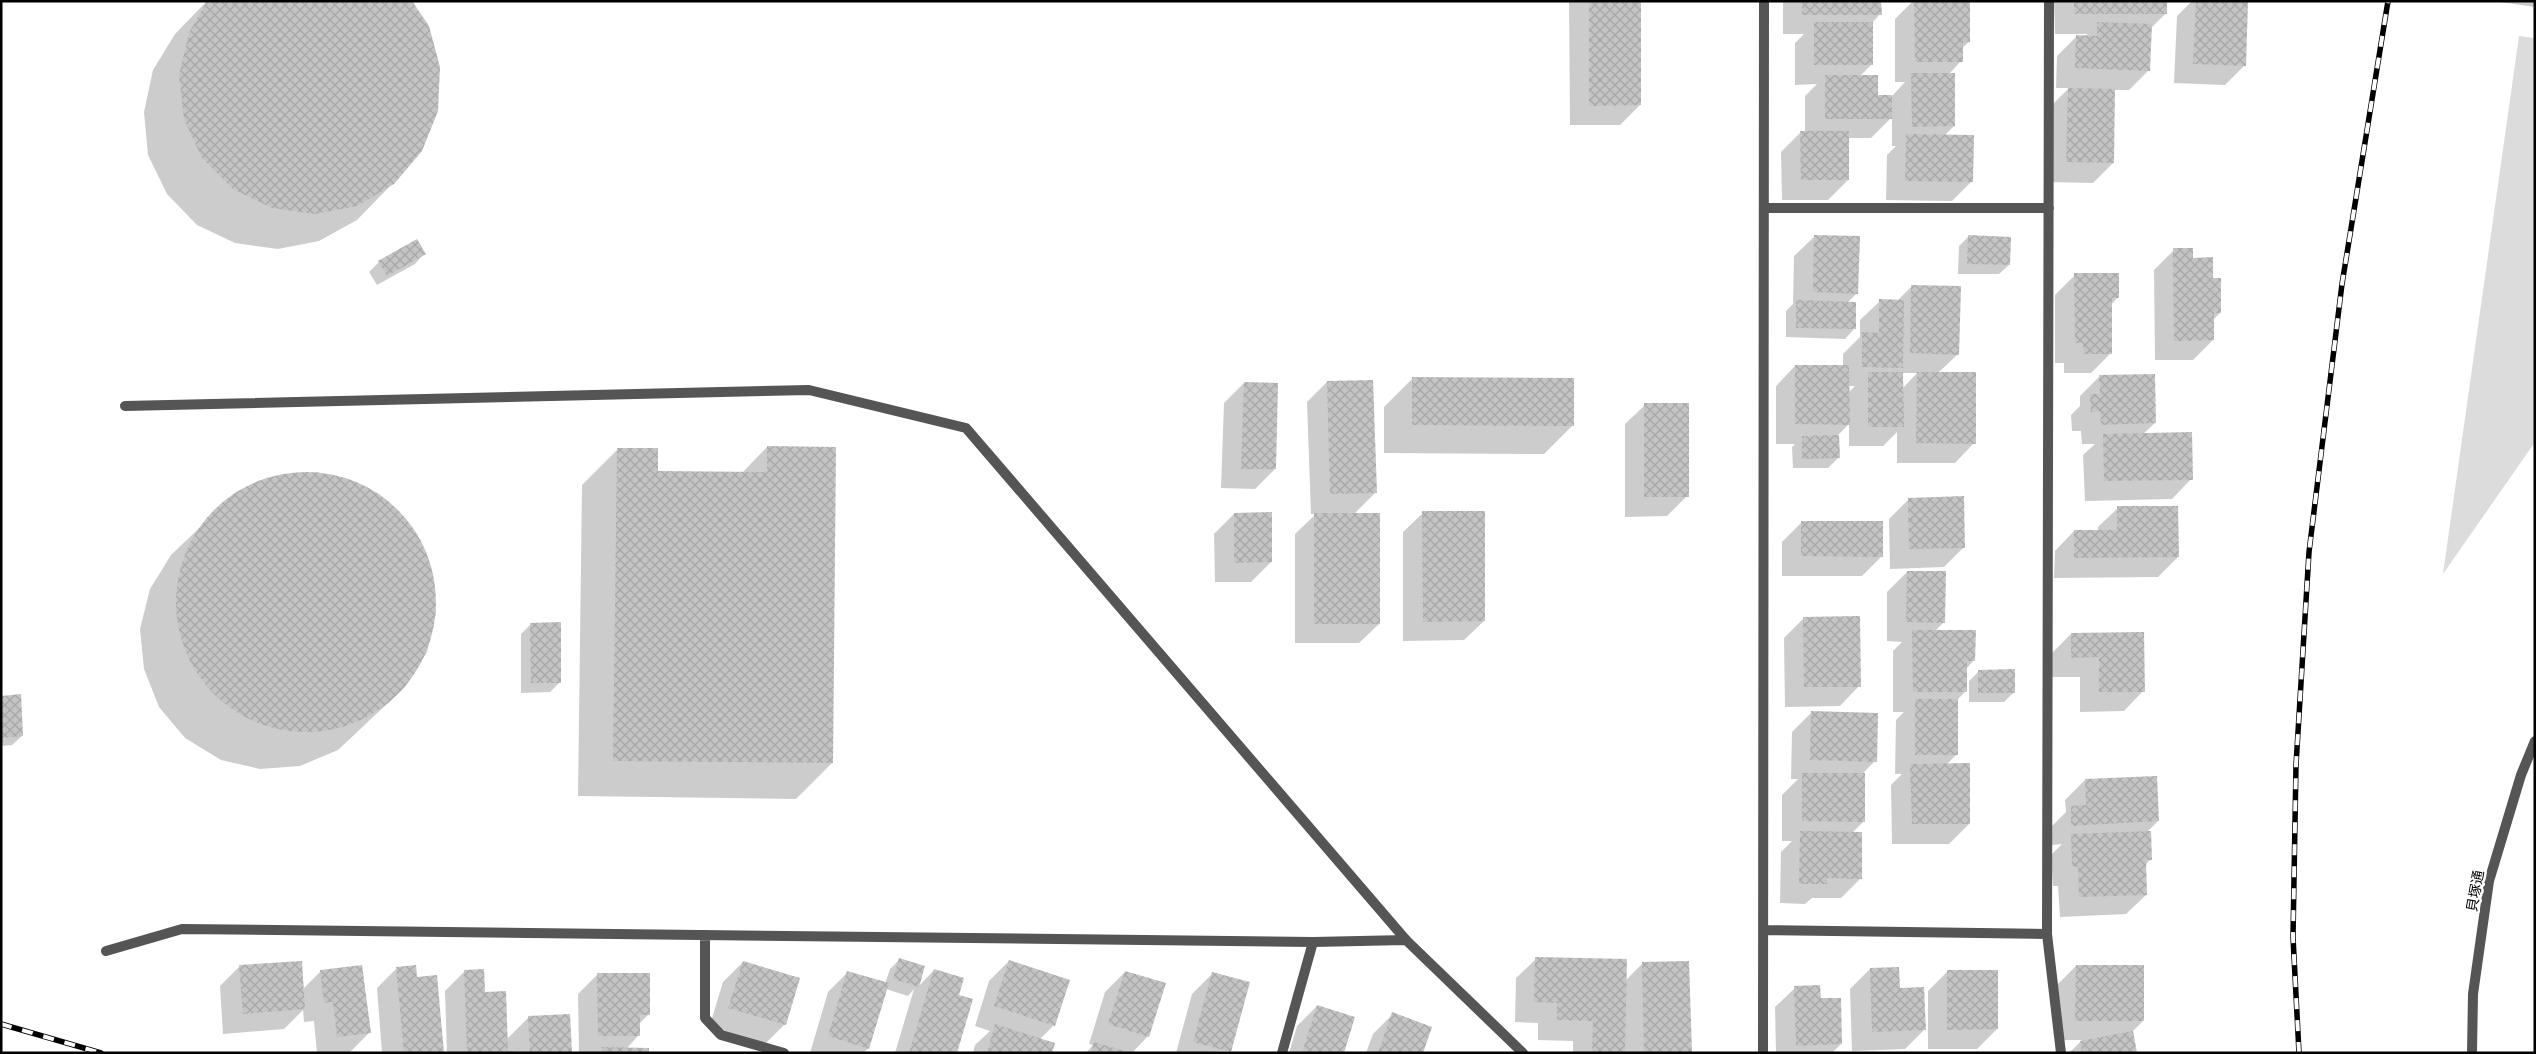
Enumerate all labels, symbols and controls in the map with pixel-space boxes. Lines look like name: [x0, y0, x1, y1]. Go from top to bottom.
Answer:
street label: 貝塚通: [2462, 869, 2488, 913]

